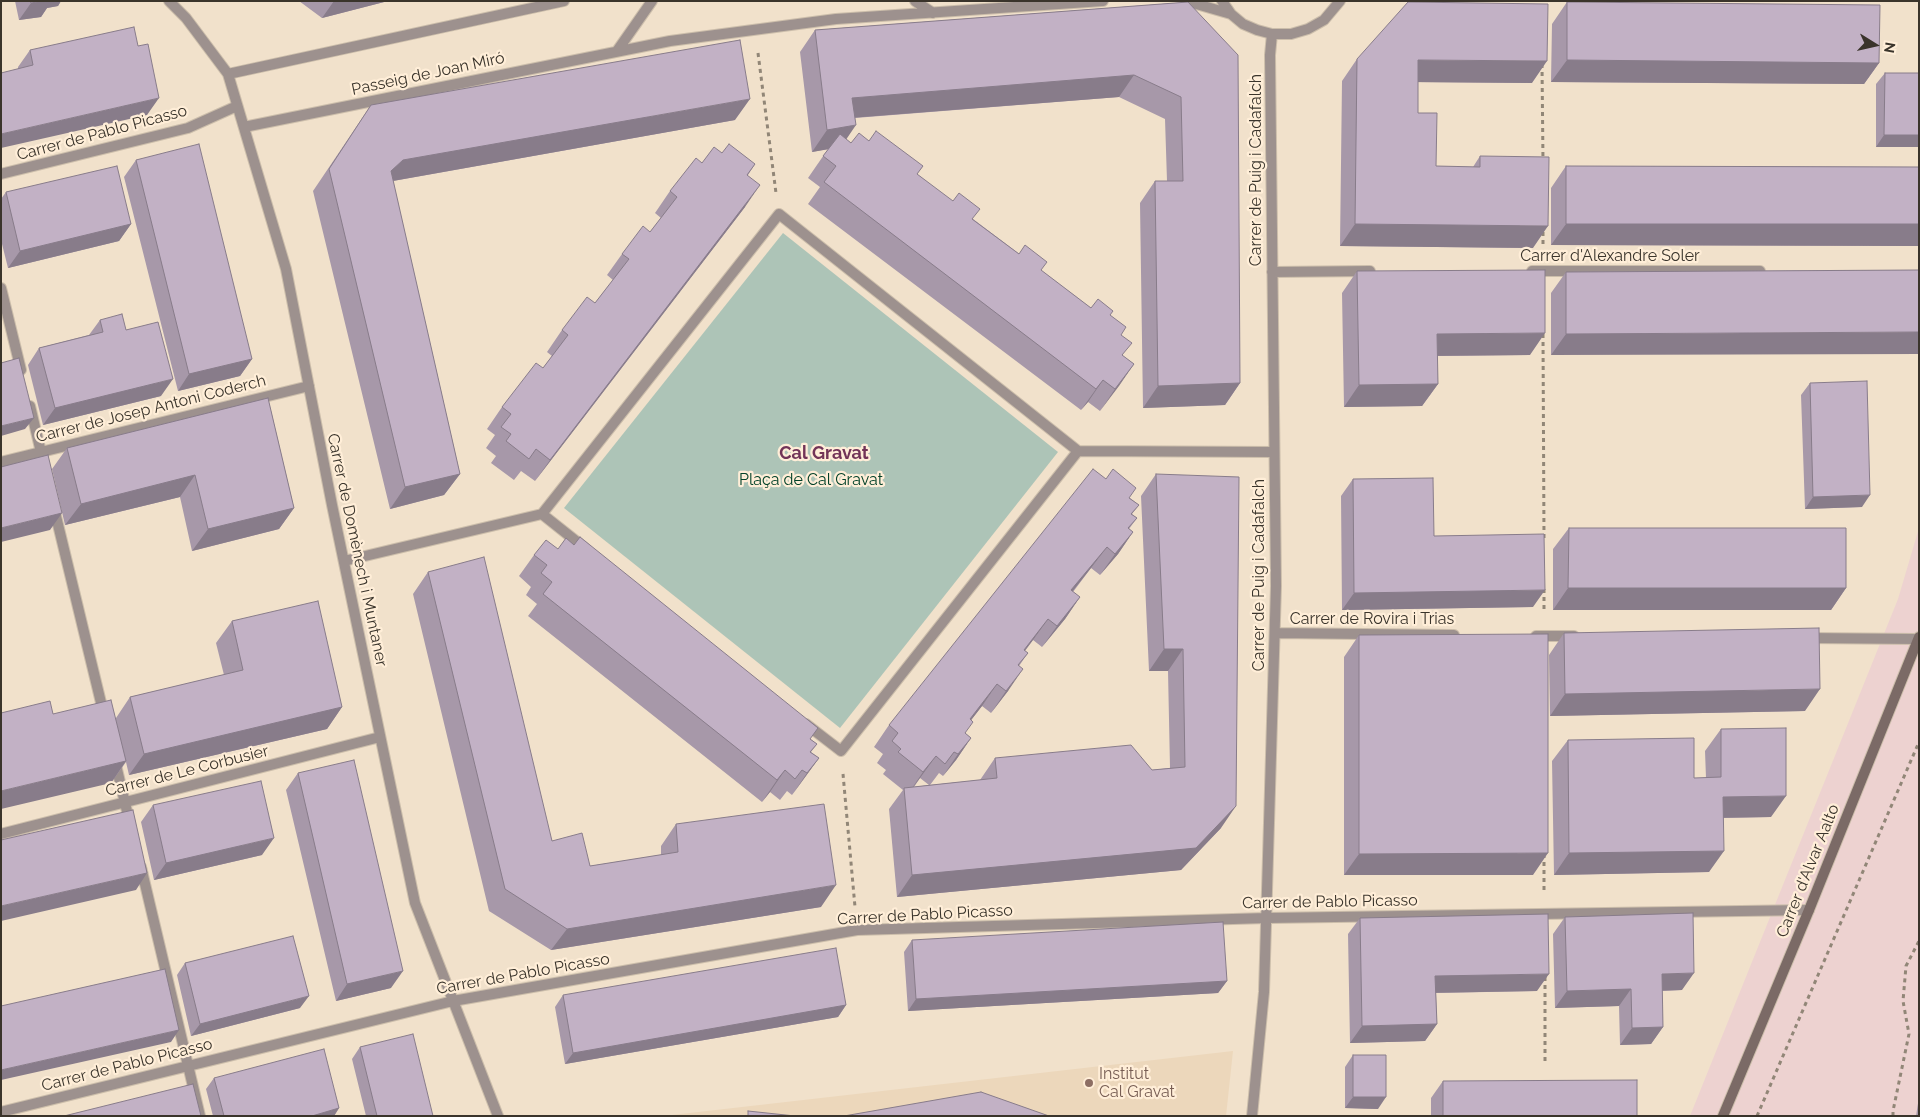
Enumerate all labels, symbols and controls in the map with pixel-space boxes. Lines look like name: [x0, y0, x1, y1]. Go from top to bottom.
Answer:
north arrow: [1850, 20, 1900, 70]
text: N: [1881, 41, 1899, 54]
street label: Passeig de Joan Miró: [350, 48, 506, 100]
street label: Carrer de Puig i Cadafalch: [1246, 74, 1266, 266]
street label: Carrer de Pablo Picasso: [15, 101, 189, 165]
street label: Carrer d'Alexandre Soler: [1520, 246, 1700, 266]
street label: Carrer de Josep Antoni Coderch: [34, 371, 268, 447]
street label: Carrer de Domènech i Muntaner: [323, 432, 391, 668]
district label: Cal Gravat: [779, 443, 869, 465]
park label: Plaça de Cal Gravat: [739, 470, 883, 490]
street label: Carrer de Puig i Cadafalch: [1249, 479, 1269, 671]
street label: Carrer de Rovira i Trias: [1290, 609, 1454, 629]
street label: Carrer de Le Corbusier: [103, 741, 271, 801]
street label: Carrer d'Alvar Aalto: [1773, 802, 1843, 940]
street label: Carrer de Pablo Picasso: [1242, 891, 1418, 913]
street label: Carrer de Pablo Picasso: [837, 901, 1013, 929]
street label: Carrer de Pablo Picasso: [435, 949, 611, 999]
street label: Carrer de Pablo Picasso: [40, 1034, 214, 1096]
place label: Institut Cal Gravat: [1099, 1064, 1175, 1102]
marker: Institut Cal Gravat: [1083, 1077, 1095, 1089]

